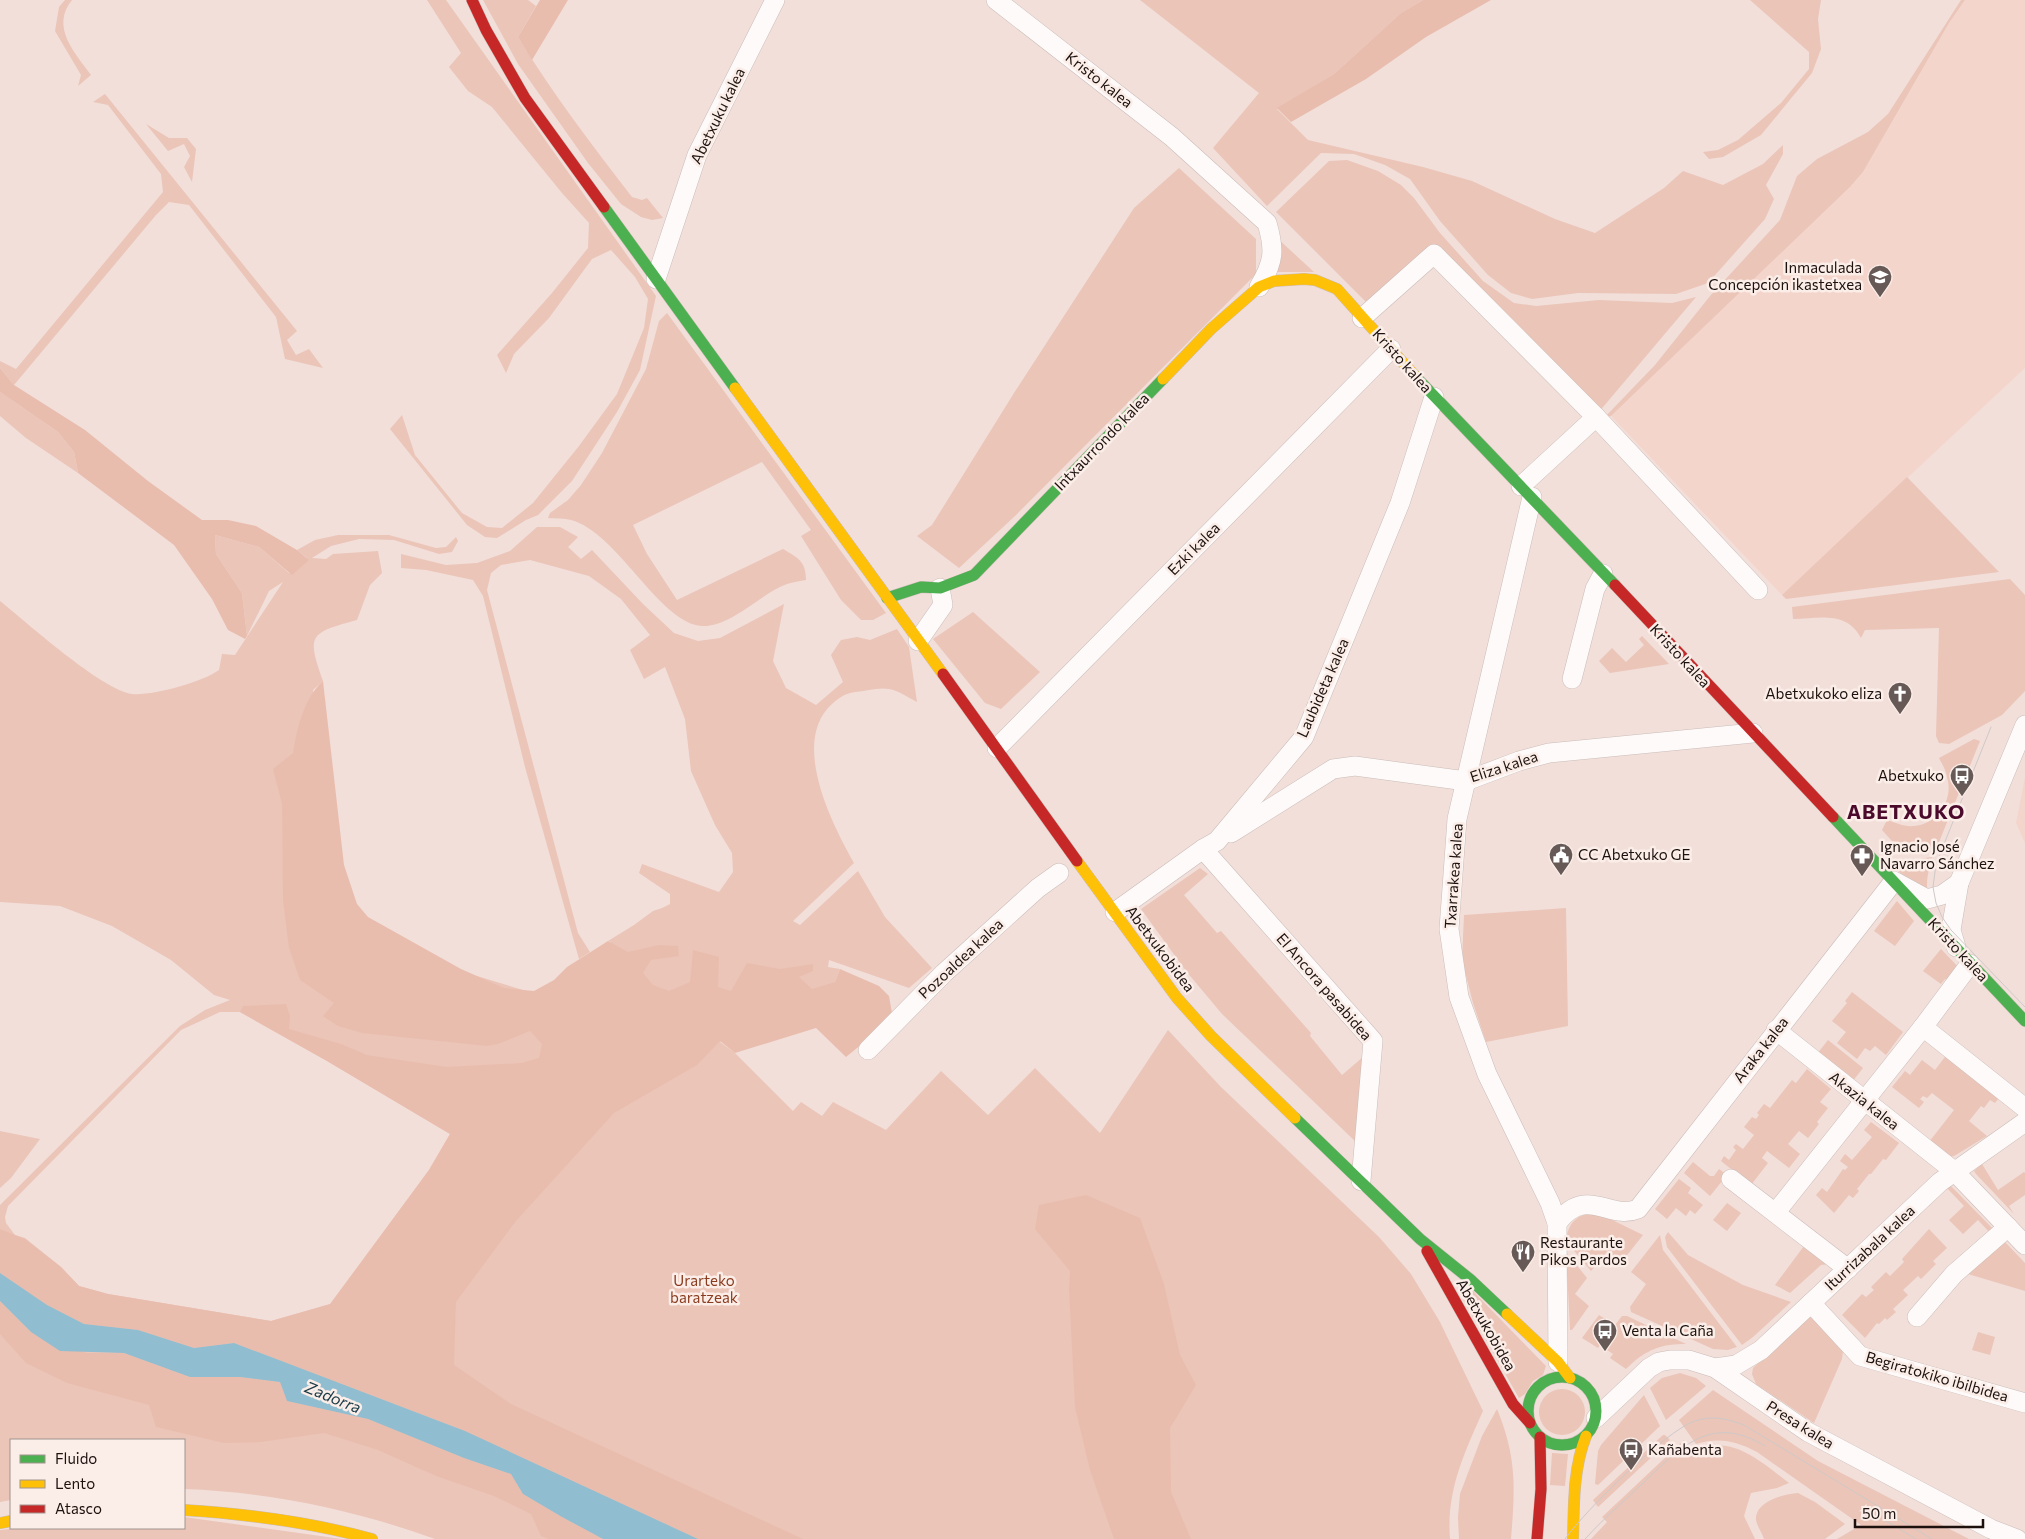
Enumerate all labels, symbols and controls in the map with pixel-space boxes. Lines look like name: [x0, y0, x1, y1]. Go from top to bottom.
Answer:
street label: Kristo kalea: [1063, 47, 1137, 111]
street label: Abetxuku kalea: [686, 65, 748, 166]
place label: Inmaculada Concepción ikastetxea: [1708, 258, 1862, 293]
school or university icon: Inmaculada Concepción ikastetxea: [1867, 264, 1893, 298]
street label: Kristo kalea: [1369, 325, 1436, 396]
street label: Intxaurrondo kalea: [1050, 389, 1152, 494]
street label: Ezki kalea: [1163, 518, 1223, 578]
street label: Kristo kalea: [1647, 620, 1715, 691]
street label: Laubideta kalea: [1292, 635, 1352, 740]
church icon: Abetxukoko eliza: [1887, 681, 1913, 715]
place label: Abetxukoko eliza: [1765, 684, 1882, 702]
street label: Eliza kalea: [1467, 747, 1540, 785]
bus stop icon: Abetxuko: [1949, 763, 1975, 797]
place label: Abetxuko: [1878, 766, 1944, 784]
district label: ABETXUKO: [1847, 799, 1965, 823]
street label: Txarrakea kalea: [1440, 823, 1466, 929]
place label: Ignacio José Navarro Sánchez: [1880, 837, 1995, 872]
public building icon: CC Abetxuko GE: [1548, 842, 1574, 876]
pharmacy icon: Ignacio José Navarro Sánchez: [1849, 843, 1875, 877]
place label: CC Abetxuko GE: [1578, 845, 1691, 863]
street label: Abetxukobidea: [1122, 902, 1199, 995]
street label: Kristo kalea: [1925, 914, 1993, 985]
street label: Pozoaldea kalea: [914, 915, 1006, 1002]
street label: El Ancora pasabidea: [1273, 929, 1376, 1044]
street label: Araka kalea: [1729, 1013, 1791, 1086]
street label: Akazia kalea: [1826, 1067, 1903, 1133]
street label: Iturrizabala kalea: [1821, 1201, 1918, 1294]
place label: Restaurante Pikos Pardos: [1540, 1233, 1627, 1268]
restaurant icon: Restaurante Pikos Pardos: [1510, 1239, 1536, 1273]
park label: Urarteko baratzeak: [670, 1271, 738, 1306]
street label: Abetxukobidea: [1453, 1275, 1521, 1374]
bus stop icon: Venta la Caña: [1592, 1318, 1618, 1352]
place label: Venta la Caña: [1622, 1321, 1714, 1339]
street label: Begiratokiko ibilbidea: [1864, 1347, 2011, 1405]
water label: Zadorra: [301, 1376, 364, 1416]
street label: Presa kalea: [1763, 1396, 1838, 1452]
bus stop icon: Kañabenta: [1618, 1437, 1644, 1471]
legend: [10, 1439, 185, 1529]
place label: Kañabenta: [1648, 1440, 1722, 1458]
text: Fluido: [55, 1449, 97, 1467]
text: Lento: [55, 1474, 95, 1492]
scale bar: [1855, 1496, 1982, 1528]
text: Atasco: [55, 1499, 102, 1517]
text: 50 m: [1862, 1504, 1896, 1522]

